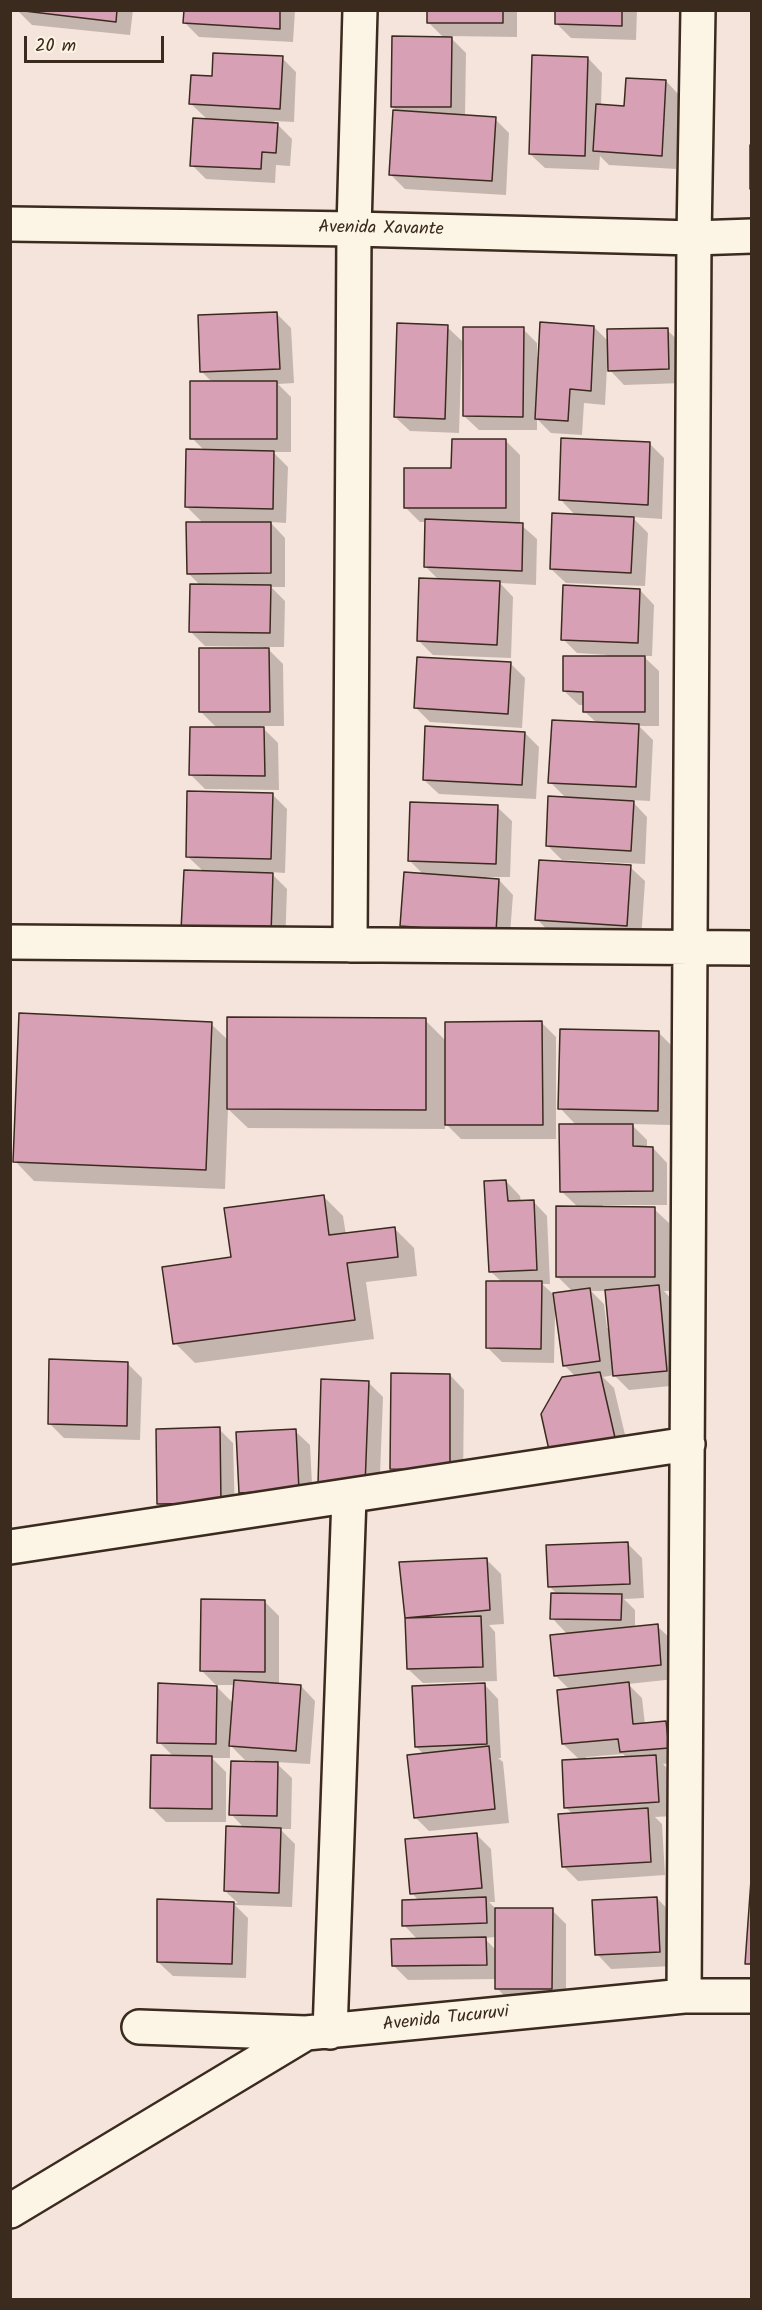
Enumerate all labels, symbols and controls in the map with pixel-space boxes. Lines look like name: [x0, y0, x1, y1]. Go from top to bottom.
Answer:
scale bar: [27, 24, 166, 62]
text: 20 m: [35, 32, 76, 61]
street label: Avenida Xavante: [318, 218, 444, 242]
street label: Avenida Tucuruvi: [382, 2003, 510, 2037]

